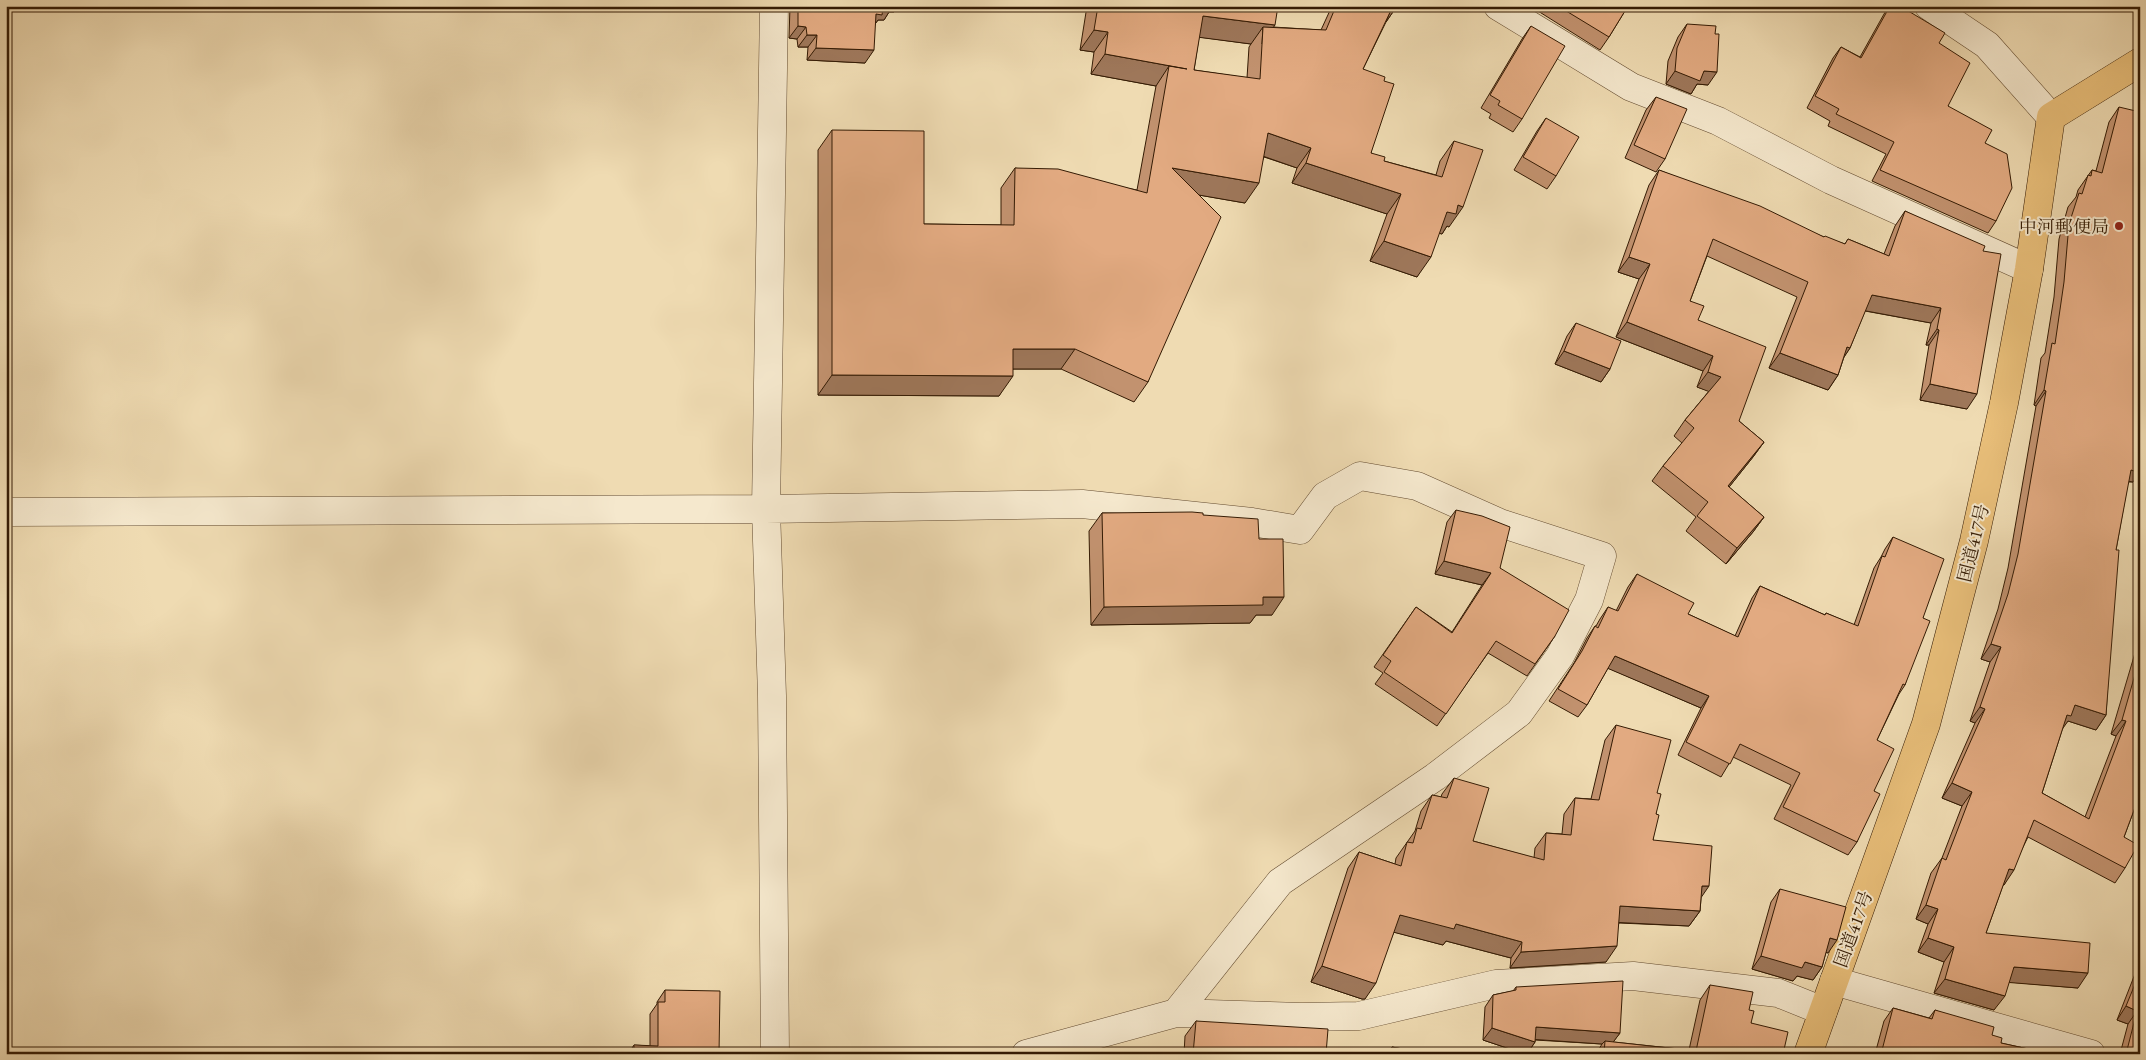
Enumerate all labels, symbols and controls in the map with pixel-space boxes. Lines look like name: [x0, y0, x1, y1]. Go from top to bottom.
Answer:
place label: 中河郵便局: [2019, 215, 2109, 238]
marker: 中河郵便局: [2113, 220, 2125, 232]
street label: 国道417号: [1952, 501, 1994, 585]
street label: 国道417号: [1829, 888, 1877, 970]

